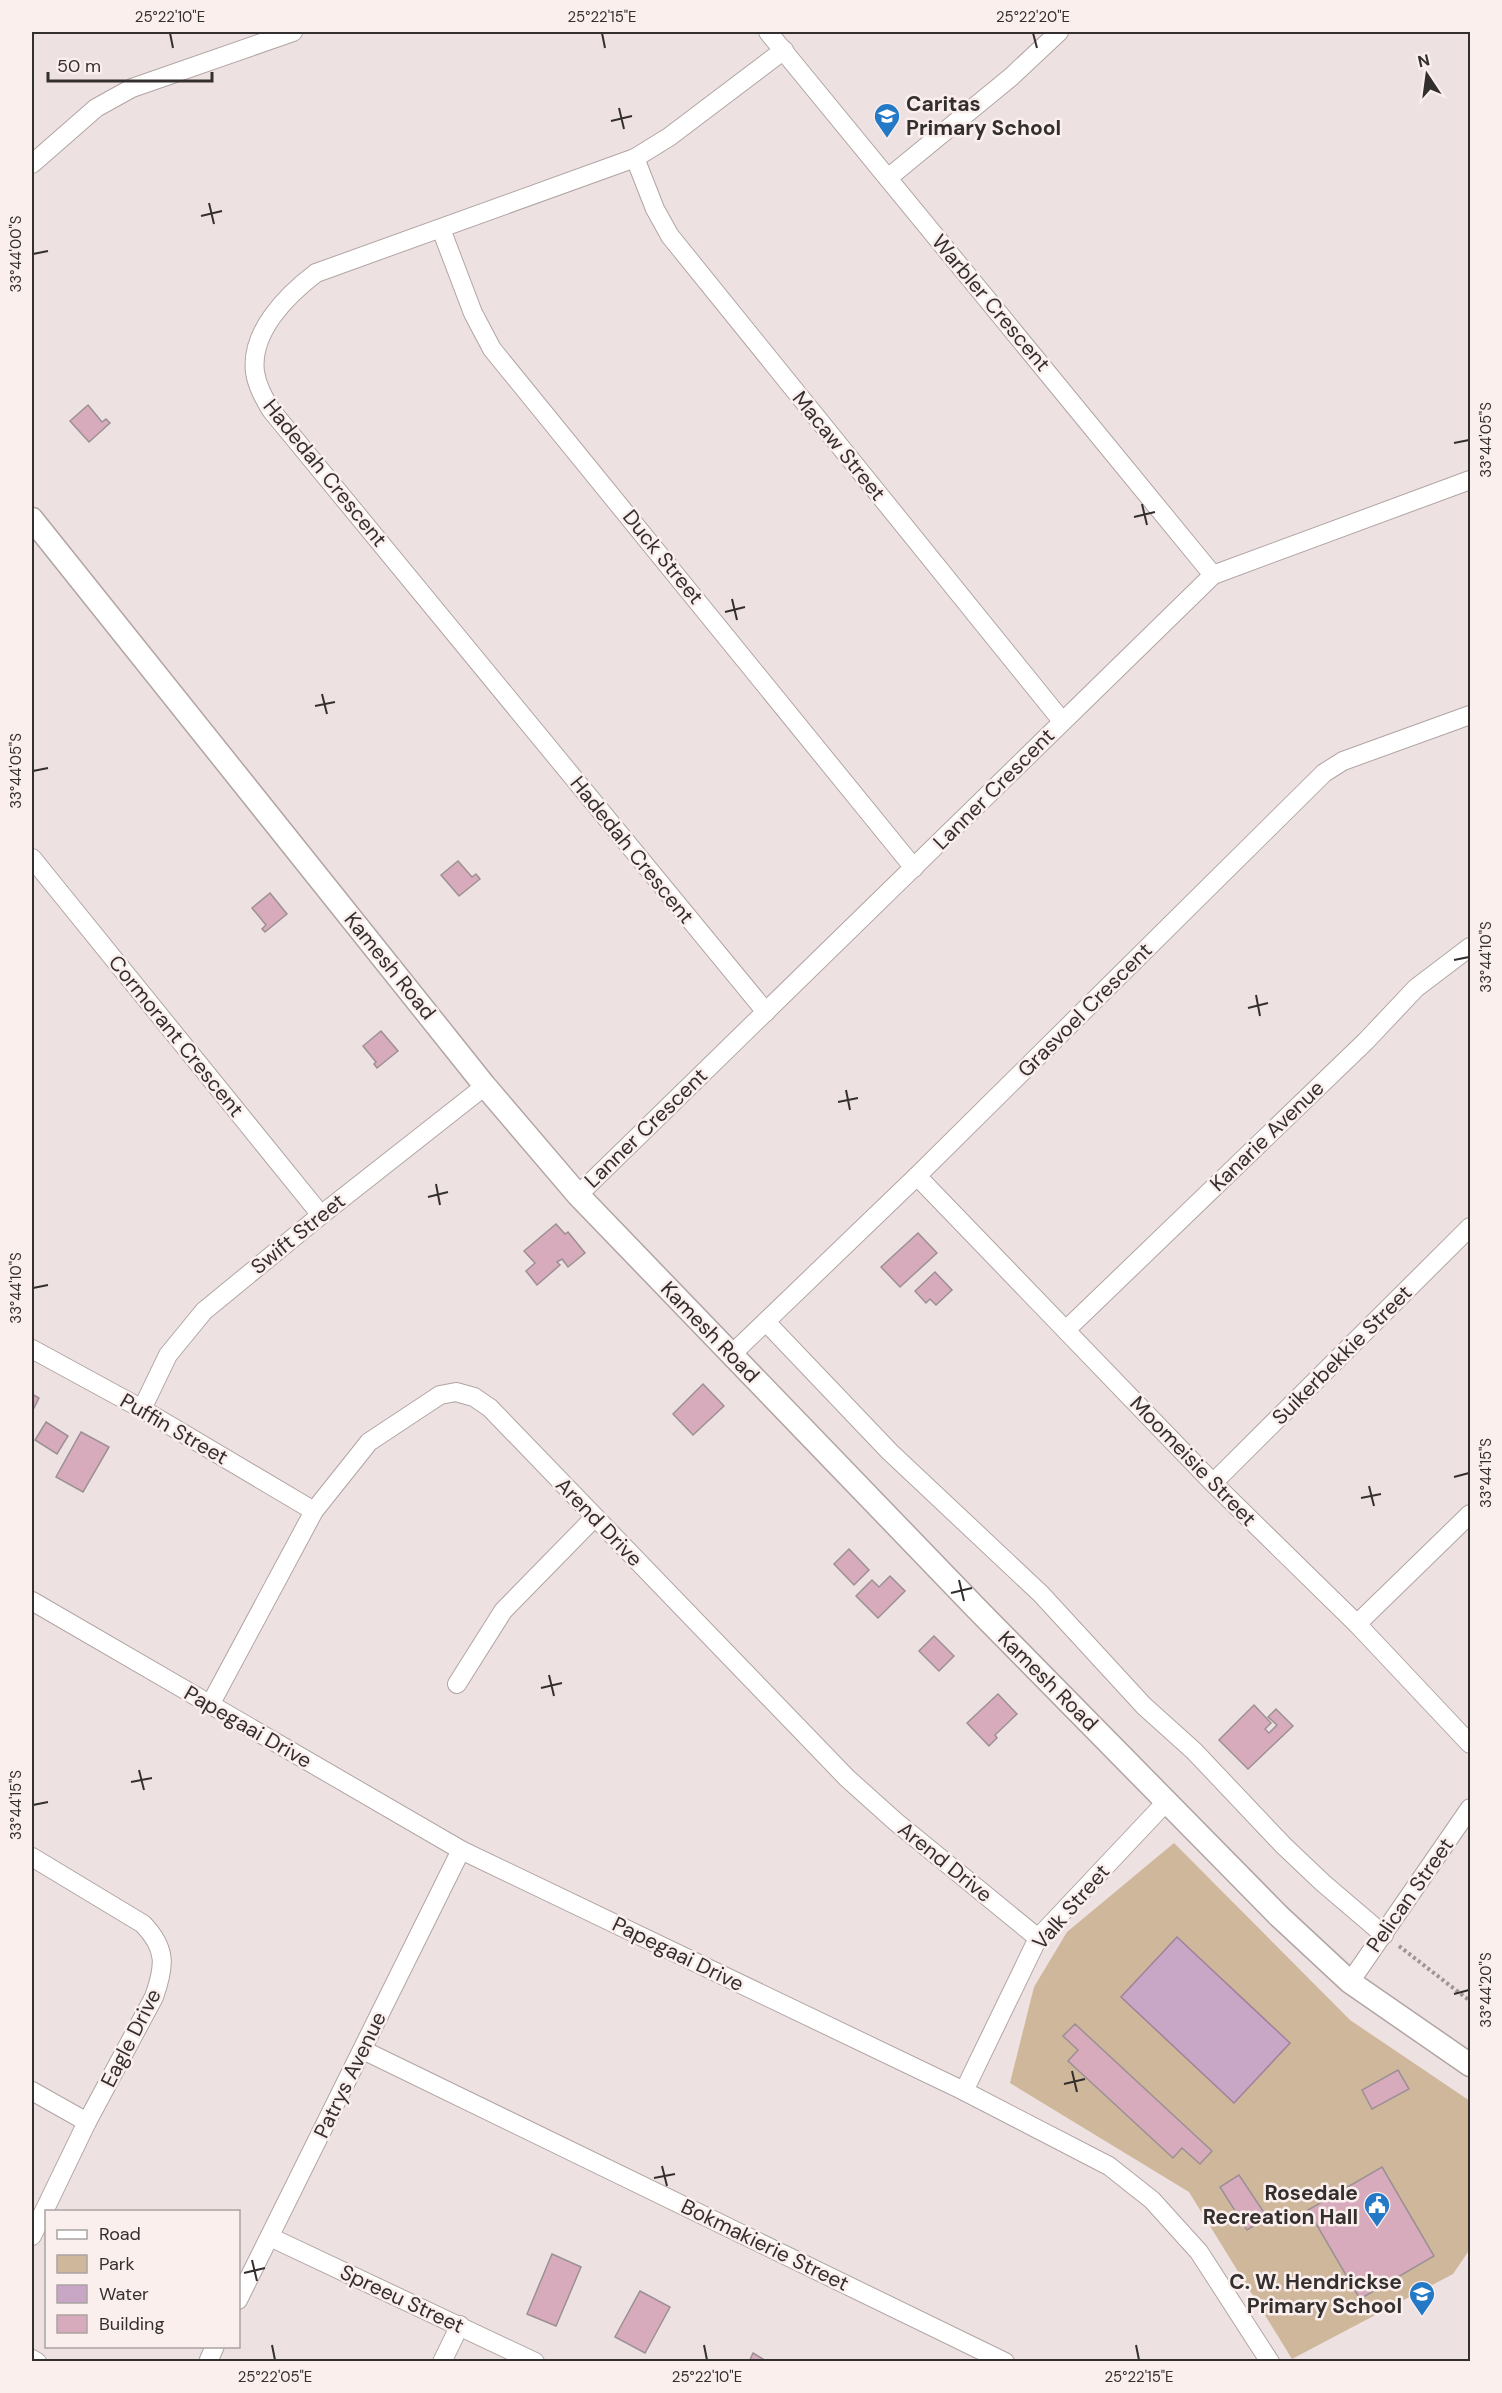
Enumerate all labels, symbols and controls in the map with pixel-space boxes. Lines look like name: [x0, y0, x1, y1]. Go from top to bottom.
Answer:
text: 25°22'10"E: [135, 7, 205, 27]
text: 25°22'15"E: [567, 7, 637, 27]
text: 25°22'20"E: [996, 7, 1070, 27]
scale bar: [48, 45, 212, 83]
north arrow: [1397, 45, 1457, 105]
text: N: [1416, 49, 1432, 72]
text: 50 m: [57, 54, 101, 78]
place label: Caritas Primary School: [906, 90, 1061, 142]
school or university icon: Caritas Primary School: [872, 101, 902, 139]
text: 33°44'00"S: [6, 215, 26, 293]
street label: Warbler Crescent: [925, 229, 1057, 377]
street label: Macaw Street: [786, 385, 892, 507]
street label: Hadedah Crescent: [257, 393, 393, 553]
text: 33°44'05"S: [1476, 402, 1496, 478]
street label: Duck Street: [616, 504, 710, 610]
street label: Lanner Crescent: [927, 722, 1061, 856]
text: 33°44'05"S: [6, 733, 26, 809]
street label: Hadedah Crescent: [564, 770, 700, 930]
street label: Kamesh Road: [338, 906, 442, 1026]
text: 33°44'10"S: [1476, 921, 1496, 993]
street label: Grasvoel Crescent: [1012, 937, 1158, 1083]
street label: Cormorant Crescent: [102, 949, 250, 1123]
street label: Lanner Crescent: [578, 1062, 714, 1194]
street label: Kanarie Avenue: [1204, 1074, 1330, 1198]
street label: Swift Street: [245, 1187, 351, 1281]
text: 33°44'10"S: [6, 1252, 26, 1324]
street label: Kamesh Road: [654, 1275, 766, 1389]
street label: Suikerbekkie Street: [1266, 1279, 1418, 1431]
street label: Puffin Street: [115, 1387, 233, 1471]
street label: Moomeisie Street: [1124, 1390, 1262, 1532]
text: 33°44'15"S: [1476, 1438, 1496, 1508]
street label: Arend Drive: [549, 1471, 649, 1573]
street label: Kamesh Road: [992, 1625, 1104, 1737]
street label: Papegaai Drive: [179, 1679, 317, 1775]
text: 33°44'15"S: [6, 1770, 26, 1840]
street label: Arend Drive: [892, 1815, 998, 1909]
street label: Pelican Street: [1360, 1832, 1460, 1958]
street label: Valk Street: [1026, 1858, 1116, 1956]
street label: Papegaai Drive: [608, 1910, 748, 1998]
text: 33°44'20"S: [1476, 1952, 1496, 2028]
street label: Eagle Drive: [94, 1984, 168, 2092]
street label: Patrys Avenue: [307, 2007, 393, 2143]
place label: Rosedale Recreation Hall: [1203, 2179, 1358, 2231]
public building icon: Rosedale Recreation Hall: [1362, 2190, 1392, 2228]
street label: Bokmakierie Street: [677, 2192, 853, 2298]
legend: [45, 2210, 240, 2348]
text: Road: [99, 2222, 141, 2246]
text: Park: [99, 2252, 135, 2276]
street label: Spreeu Street: [336, 2258, 468, 2340]
place label: C. W. Hendrickse Primary School: [1229, 2268, 1402, 2320]
school or university icon: C. W. Hendrickse Primary School: [1407, 2279, 1437, 2317]
text: Water: [99, 2282, 149, 2306]
text: Building: [99, 2312, 164, 2336]
text: 25°22'05"E: [238, 2367, 312, 2387]
text: 25°22'10"E: [672, 2367, 742, 2387]
text: 25°22'15"E: [1104, 2367, 1174, 2387]

